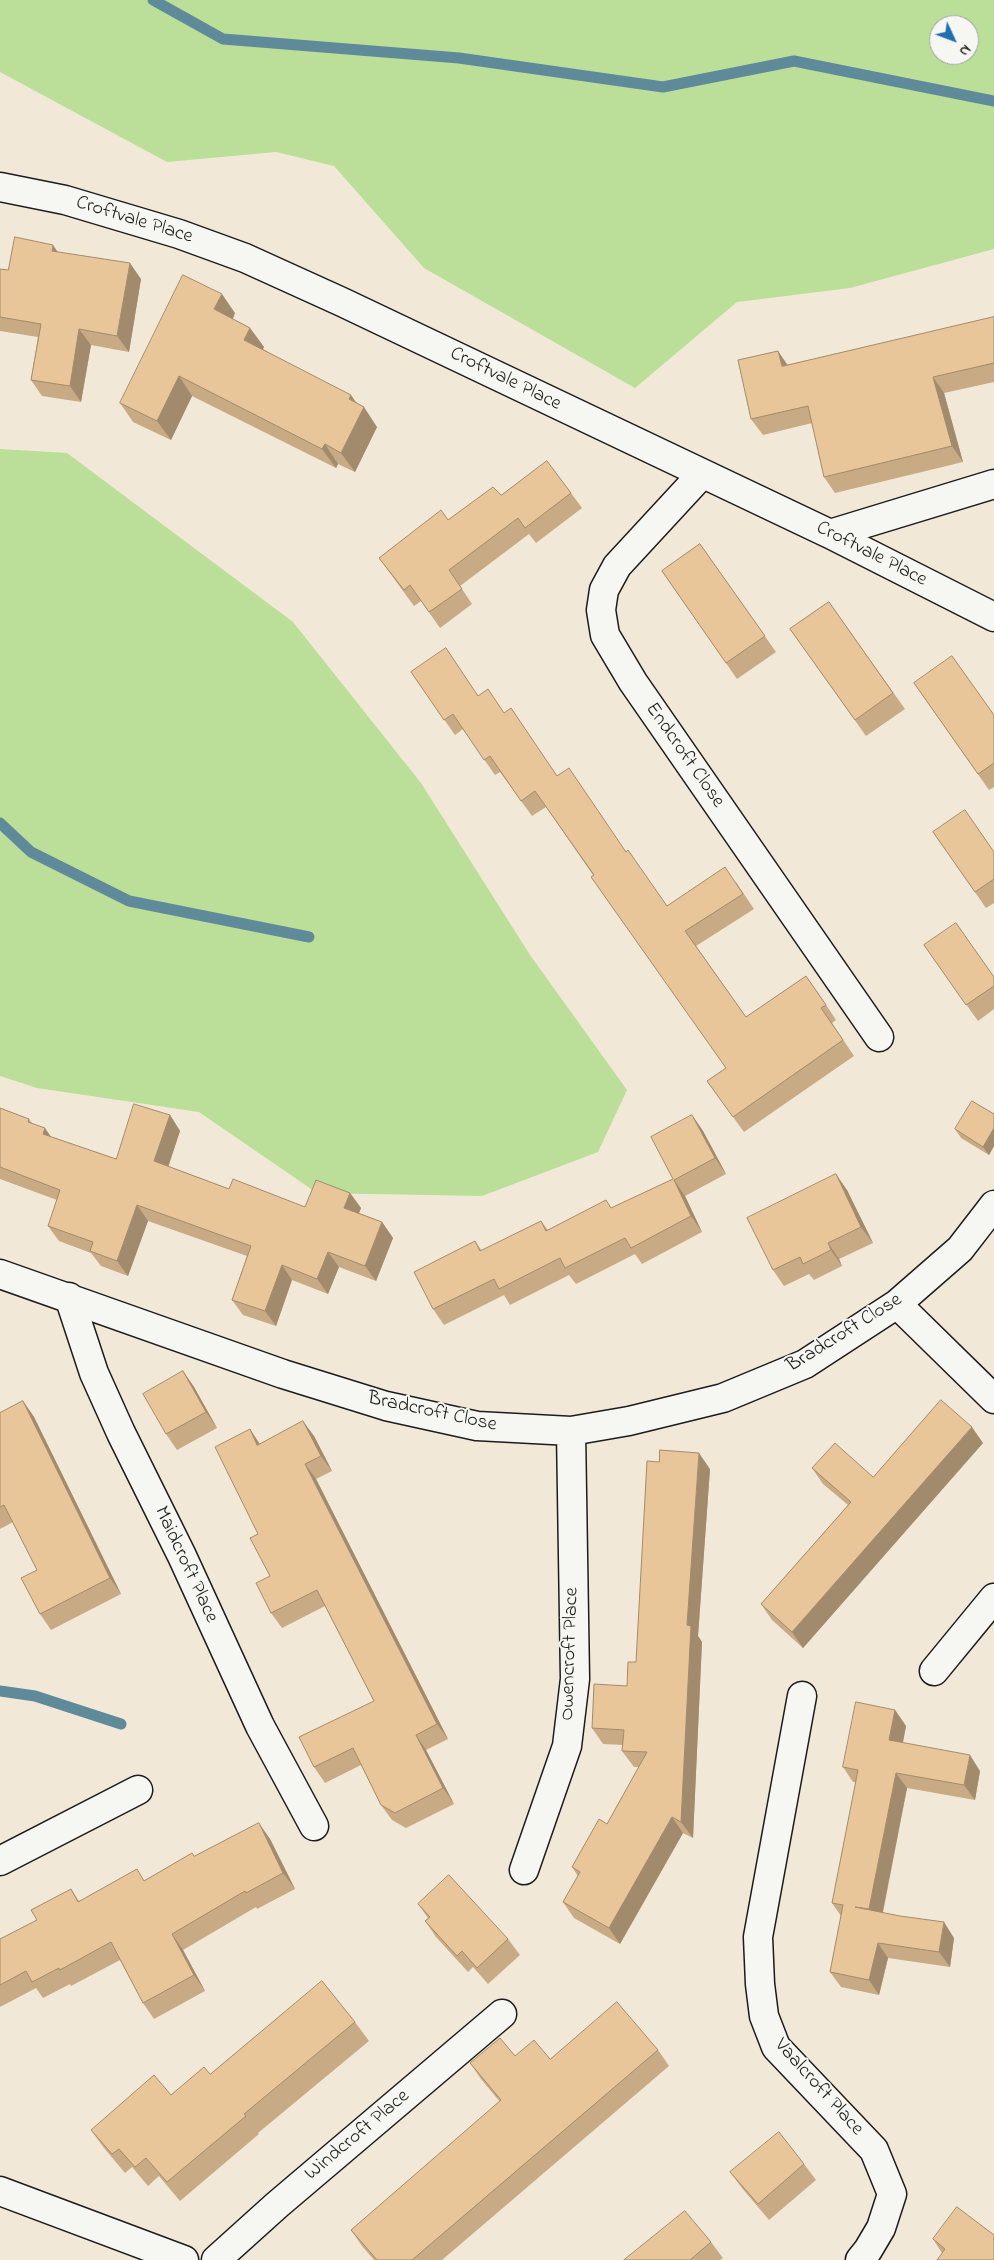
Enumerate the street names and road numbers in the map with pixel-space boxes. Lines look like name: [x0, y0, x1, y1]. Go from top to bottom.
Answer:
street label: Croftvale Place: [73, 192, 195, 250]
street label: Croftvale Place: [445, 343, 565, 417]
street label: Croftvale Place: [812, 517, 930, 593]
street label: Endcroft Close: [639, 699, 729, 813]
street label: Bradcroft Close: [783, 1289, 907, 1379]
street label: Bradcroft Close: [365, 1388, 499, 1438]
street label: Maidcroft Place: [148, 1503, 222, 1627]
street label: Owencroft Place: [557, 1587, 585, 1721]
street label: Vaalcroft Place: [768, 2034, 868, 2142]
street label: Windcroft Place: [301, 2085, 415, 2187]

